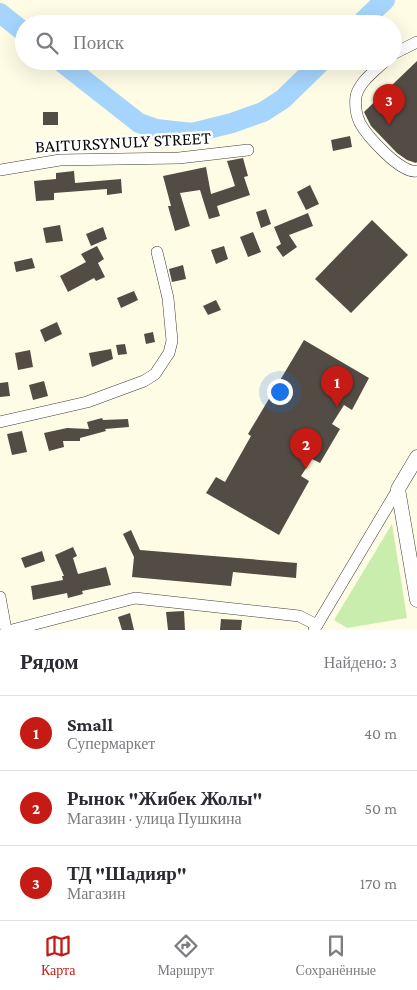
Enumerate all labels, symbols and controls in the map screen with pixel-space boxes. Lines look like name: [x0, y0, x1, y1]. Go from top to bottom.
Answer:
search box: [15, 15, 402, 70]
icon: search: [33, 29, 61, 57]
text: Поиск: [73, 32, 124, 53]
pin: 3: [373, 84, 405, 125]
street label: BAITURSYNULY STREET: [34, 127, 212, 157]
pin: 1: [321, 366, 353, 407]
your location: [267, 379, 293, 405]
pin: 2: [290, 428, 322, 469]
text: Рядом: [20, 650, 79, 674]
text: Найдено: 3: [324, 654, 397, 671]
text: Small: [67, 714, 113, 735]
text: 1: [33, 725, 39, 742]
text: 40 m: [364, 725, 397, 742]
text: Супермаркет: [67, 735, 155, 752]
text: Рынок "Жибек Жолы": [67, 788, 262, 809]
text: 2: [32, 800, 40, 817]
text: 50 m: [365, 800, 397, 817]
text: Магазин · улица Пушкина: [67, 810, 242, 827]
text: ТД "Шадияр": [67, 863, 187, 884]
text: 3: [32, 875, 40, 892]
text: 170 m: [360, 875, 397, 892]
text: Магазин: [67, 885, 125, 902]
tab: Карта: [41, 932, 76, 979]
tab: Маршрут: [157, 932, 214, 979]
tab: Сохранённые: [296, 932, 376, 979]

